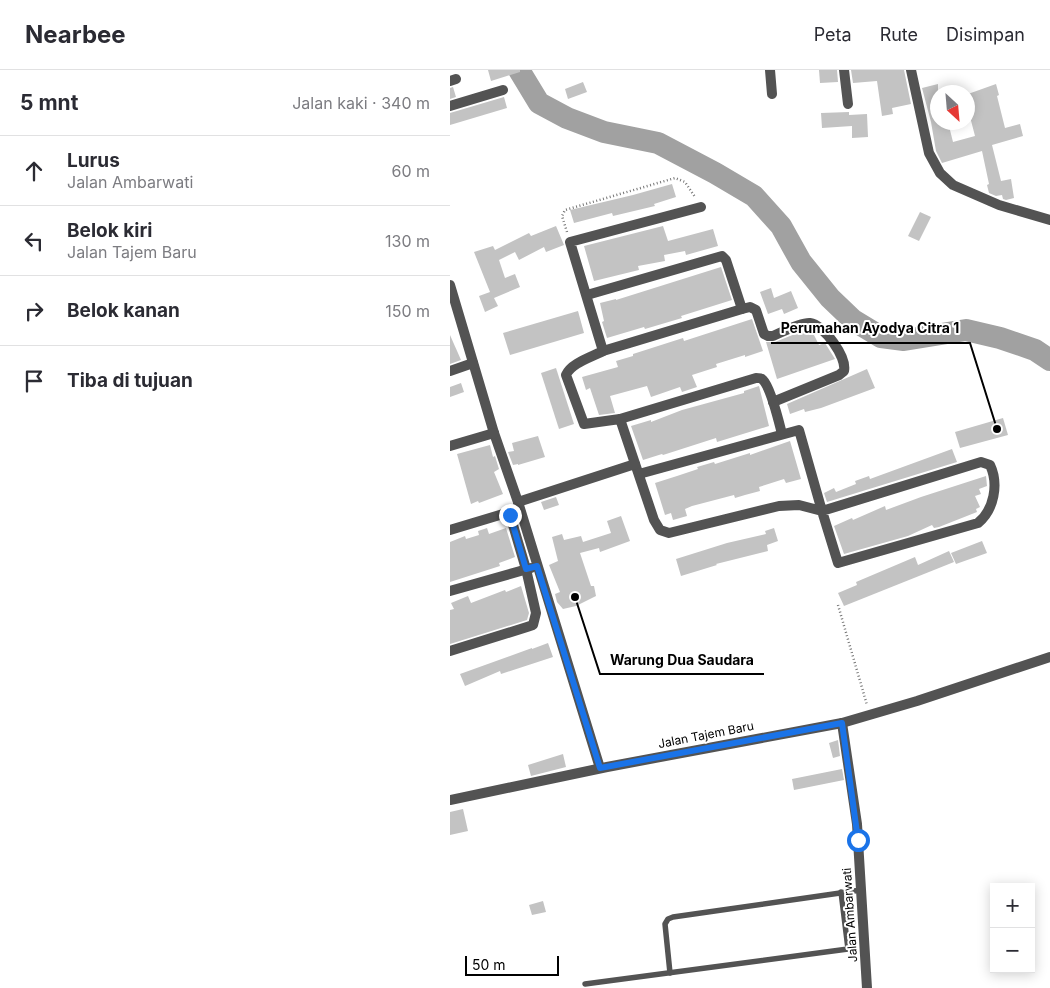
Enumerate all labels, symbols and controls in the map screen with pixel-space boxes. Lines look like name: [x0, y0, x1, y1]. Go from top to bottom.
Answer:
text: Nearbee: [25, 20, 126, 49]
text: Peta: [814, 24, 852, 45]
text: Rute: [880, 24, 918, 45]
text: Disimpan: [946, 24, 1025, 45]
north arrow: [930, 85, 975, 130]
text: 5 mnt: [20, 90, 78, 115]
text: Jalan kaki · 340 m: [292, 93, 430, 113]
text: Lurus: [67, 149, 120, 172]
icon: ahead: [20, 157, 48, 185]
text: 60 m: [391, 161, 430, 181]
text: Jalan Ambarwati: [67, 172, 193, 192]
text: Belok kiri: [67, 219, 152, 242]
icon: left: [20, 227, 48, 255]
text: 130 m: [385, 231, 430, 251]
text: Jalan Tajem Baru: [67, 242, 197, 262]
icon: right: [20, 297, 48, 325]
text: Belok kanan: [67, 299, 180, 322]
text: 150 m: [385, 301, 430, 321]
callout: Perumahan Ayodya Citra 1: [771, 314, 970, 343]
text: Perumahan Ayodya Citra 1: [781, 319, 959, 336]
icon: arrive: [20, 367, 48, 395]
text: Tiba di tujuan: [67, 369, 193, 392]
route end: [499, 504, 522, 527]
callout: Warung Dua Saudara: [600, 645, 764, 674]
text: Warung Dua Saudara: [610, 651, 754, 668]
street label: Jalan Tajem Baru: [657, 718, 755, 751]
route start: [847, 829, 870, 852]
street label: Jalan Ambarwati: [839, 867, 860, 963]
map controls: [990, 883, 1035, 973]
button: +: [990, 883, 1035, 928]
button: −: [990, 928, 1035, 973]
scale bar: [465, 953, 559, 976]
text: 50 m: [472, 956, 506, 973]

